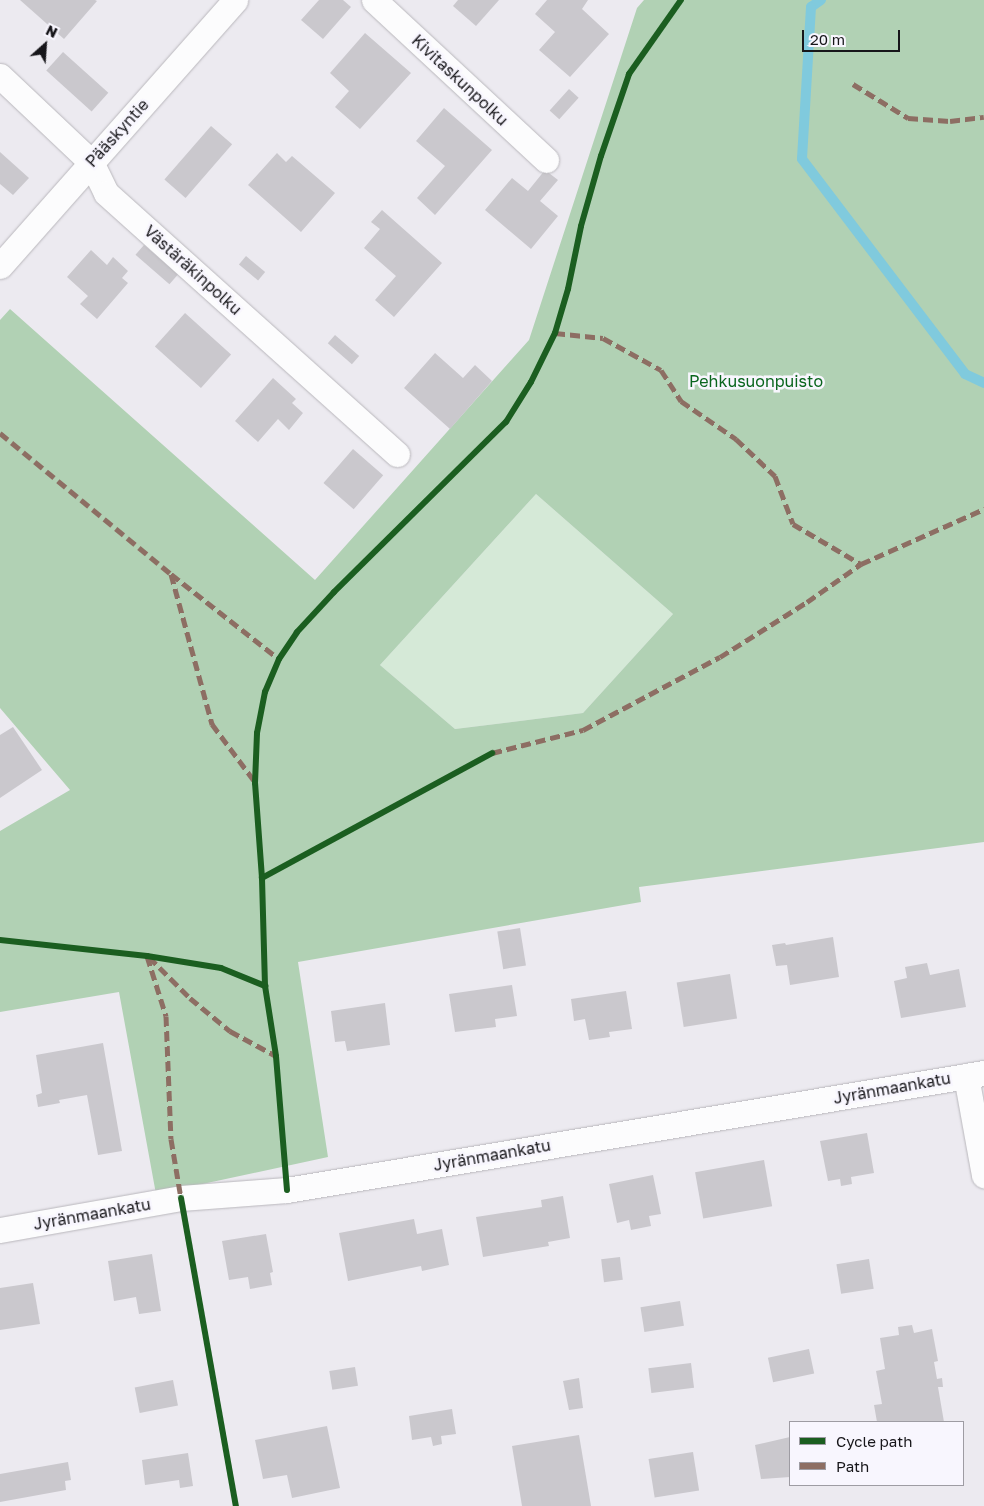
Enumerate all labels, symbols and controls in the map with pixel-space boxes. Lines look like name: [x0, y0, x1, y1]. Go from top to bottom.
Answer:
north arrow: [20, 20, 70, 70]
scale bar: [804, 20, 902, 52]
text: N: [43, 21, 60, 41]
text: 20 m: [810, 30, 845, 48]
street label: Kivitaskunpolku: [408, 31, 512, 129]
street label: Pääskyntie: [82, 95, 152, 171]
street label: Västäräkinpolku: [140, 221, 246, 319]
park label: Pehkusuonpuisto: [689, 371, 823, 391]
street label: Jyränmaankatu: [832, 1068, 952, 1108]
street label: Jyränmaankatu: [432, 1135, 552, 1175]
street label: Jyränmaankatu: [32, 1194, 152, 1234]
legend: [789, 1421, 964, 1486]
text: Cycle path: [836, 1432, 912, 1450]
text: Path: [836, 1457, 869, 1475]

